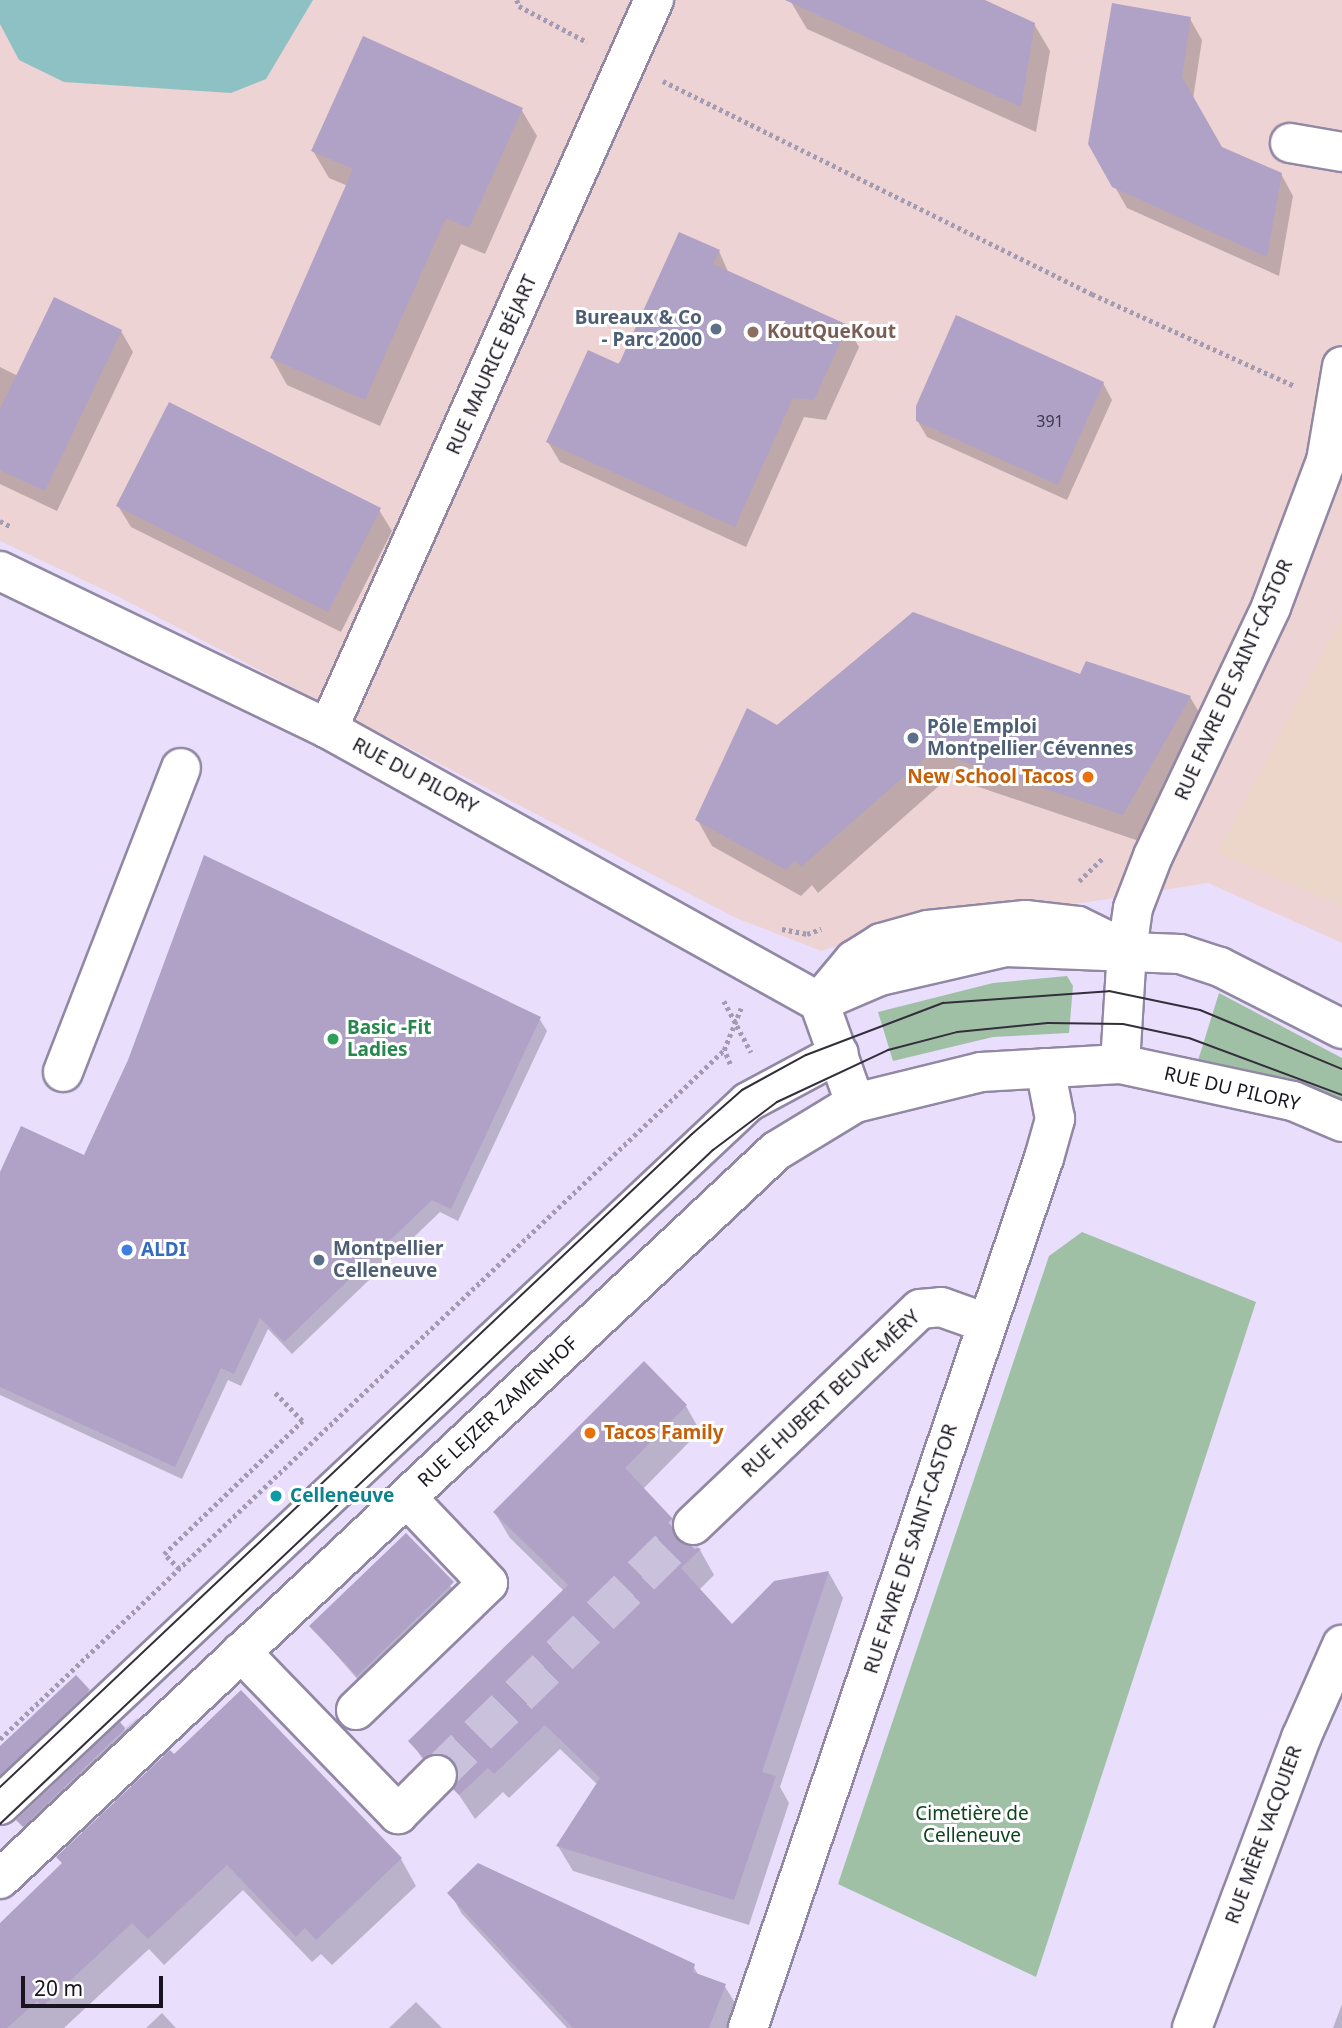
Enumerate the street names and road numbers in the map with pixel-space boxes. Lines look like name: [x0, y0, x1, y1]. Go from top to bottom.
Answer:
street label: RUE MAURICE BÉJART: [442, 272, 542, 458]
street label: RUE FAVRE DE SAINT-CASTOR: [1171, 556, 1297, 804]
street label: RUE DU PILORY: [348, 733, 482, 819]
street label: RUE DU PILORY: [1162, 1062, 1302, 1116]
street label: RUE HUBERT BEUVE-MÉRY: [737, 1306, 925, 1482]
street label: RUE LEJZER ZAMENHOF: [413, 1332, 583, 1492]
street label: RUE FAVRE DE SAINT-CASTOR: [860, 1421, 962, 1677]
street label: RUE MÈRE VACQUIER: [1221, 1743, 1307, 1927]

